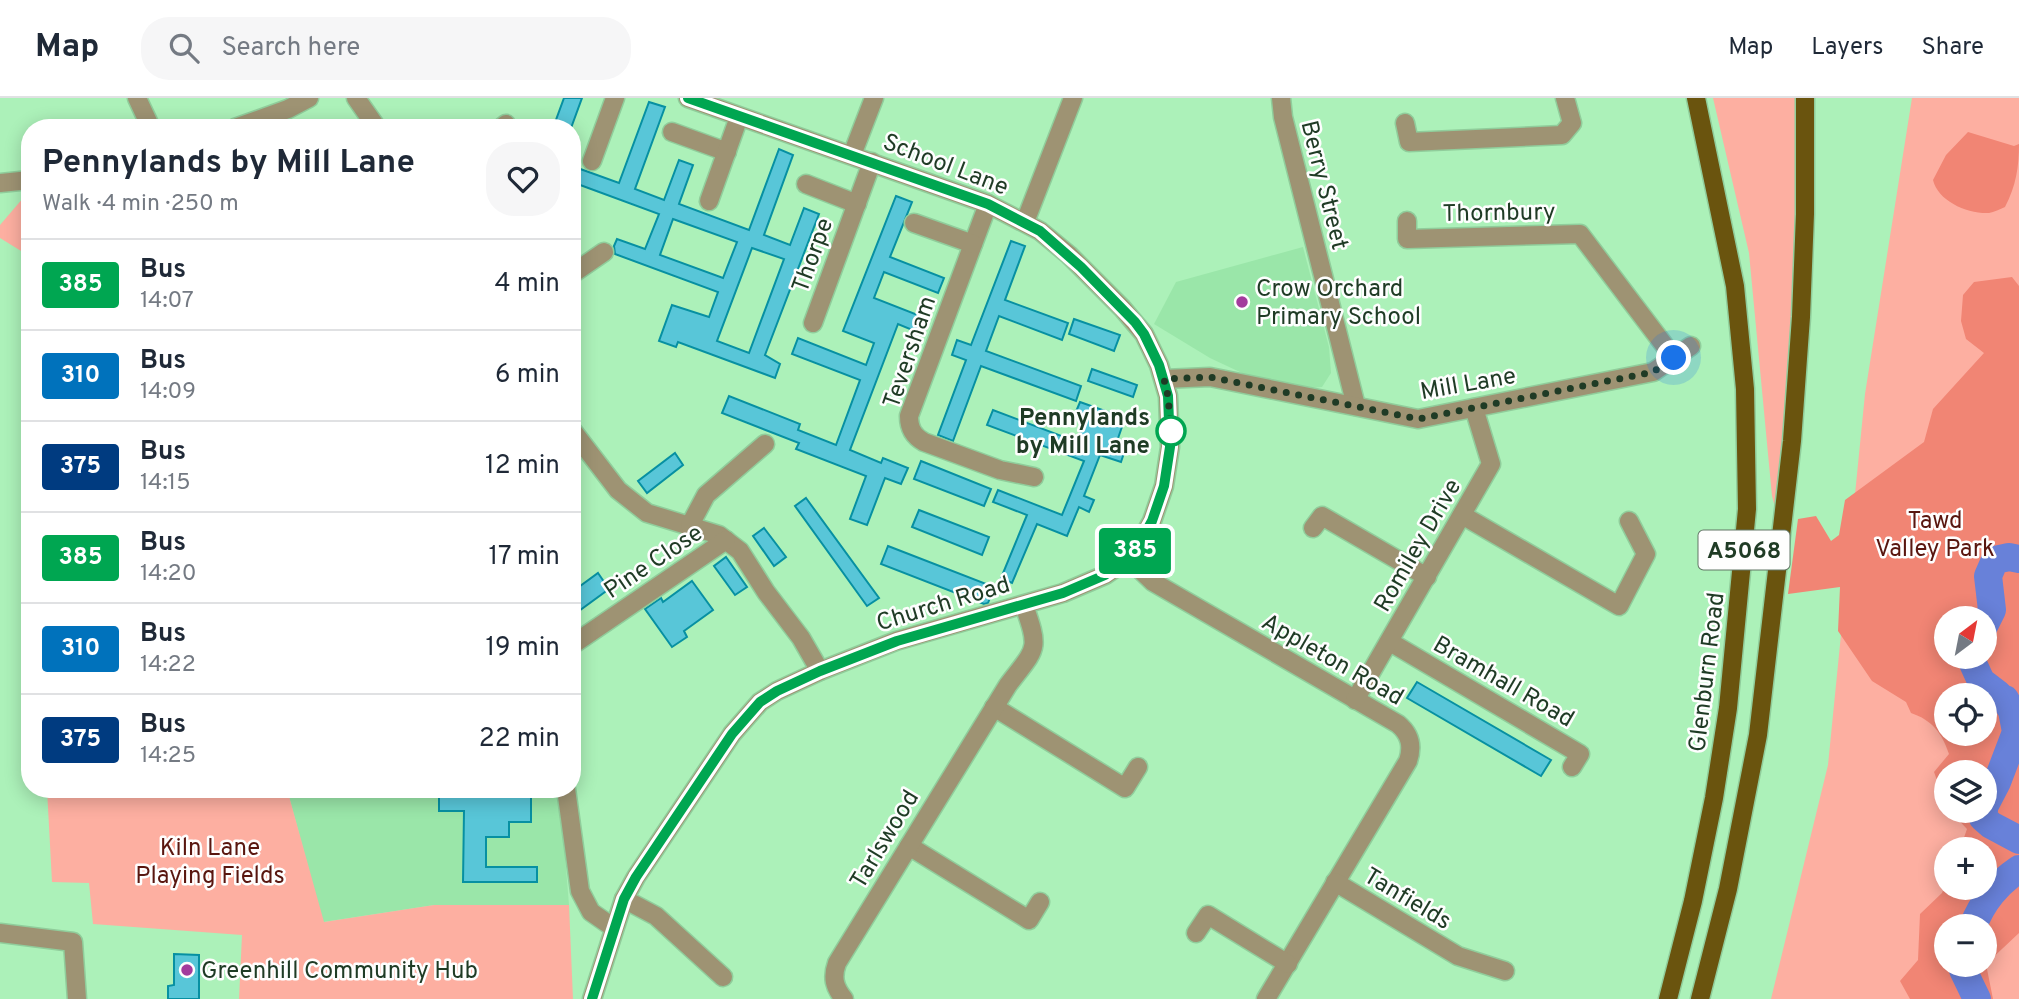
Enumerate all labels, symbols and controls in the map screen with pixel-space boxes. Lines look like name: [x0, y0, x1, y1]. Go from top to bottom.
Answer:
search box: [141, 17, 631, 80]
text: Map: [35, 27, 99, 69]
icon: search: [165, 29, 203, 67]
text: Search here: [221, 32, 360, 65]
text: Map: [1728, 33, 1773, 63]
text: Layers: [1811, 33, 1883, 63]
text: Share: [1921, 33, 1984, 63]
street label: Berry Street: [1293, 118, 1354, 253]
street label: School Lane: [878, 128, 1012, 204]
button: heart: [486, 142, 560, 216]
text: Pennylands by Mill Lane: [42, 143, 415, 185]
text: Walk · 4 min · 250 m: [42, 190, 239, 219]
street label: Thornbury: [1442, 198, 1556, 230]
street label: Thorpe: [787, 214, 841, 297]
text: Bus: [140, 254, 186, 287]
text: 4 min: [494, 268, 560, 301]
text: 385: [58, 270, 103, 300]
place label: Crow Orchard Primary School: [1256, 275, 1421, 333]
text: 14:07: [140, 287, 194, 316]
street label: Teversham: [878, 293, 944, 413]
marker: Crow Orchard Primary School: [1234, 294, 1250, 310]
your location: [1656, 340, 1691, 375]
text: Bus: [140, 345, 186, 378]
text: 6 min: [495, 359, 560, 392]
text: 310: [61, 361, 100, 391]
street label: Mill Lane: [1418, 362, 1519, 408]
text: 14:09: [140, 378, 196, 407]
place label: Pennylands by Mill Lane: [1016, 404, 1150, 462]
marker: Pennylands by Mill Lane: [1156, 416, 1186, 446]
text: Bus: [140, 436, 186, 469]
text: 12 min: [485, 450, 560, 483]
text: 375: [60, 452, 101, 482]
text: 14:15: [140, 469, 190, 498]
street label: Romiley Drive: [1368, 474, 1469, 618]
park label: Tawd Valley Park: [1875, 507, 1995, 565]
street label: Pine Close: [599, 519, 709, 607]
text: Bus: [140, 527, 186, 560]
line badge: 385: [1095, 528, 1175, 574]
road number: A5068: [1698, 530, 1790, 570]
text: 385: [1113, 536, 1157, 566]
text: 17 min: [488, 541, 560, 574]
text: 385: [58, 543, 103, 573]
text: 14:20: [140, 560, 196, 589]
street label: Church Road: [873, 570, 1014, 639]
street label: Glenburn Road: [1683, 591, 1733, 754]
north arrow: [1934, 606, 1997, 668]
map controls: [1934, 606, 1997, 977]
street label: Appleton Road: [1256, 608, 1408, 713]
text: Bus: [140, 618, 186, 651]
street label: Bramhall Road: [1427, 630, 1579, 735]
text: 19 min: [485, 632, 560, 665]
text: 310: [61, 634, 100, 664]
text: 14:22: [140, 651, 196, 680]
button: locate: [1934, 683, 1997, 746]
text: Bus: [140, 709, 186, 742]
text: 22 min: [479, 723, 560, 756]
text: 375: [60, 725, 101, 755]
text: 14:25: [140, 742, 196, 771]
button: layers: [1934, 760, 1997, 823]
street label: Tarlswood: [845, 785, 927, 895]
park label: Kiln Lane Playing Fields: [135, 834, 285, 892]
button: +: [1934, 837, 1997, 900]
street label: Tanfields: [1358, 862, 1456, 938]
button: −: [1934, 914, 1997, 977]
place label: Greenhill Community Hub: [201, 957, 478, 987]
marker: Greenhill Community Hub: [179, 962, 195, 978]

